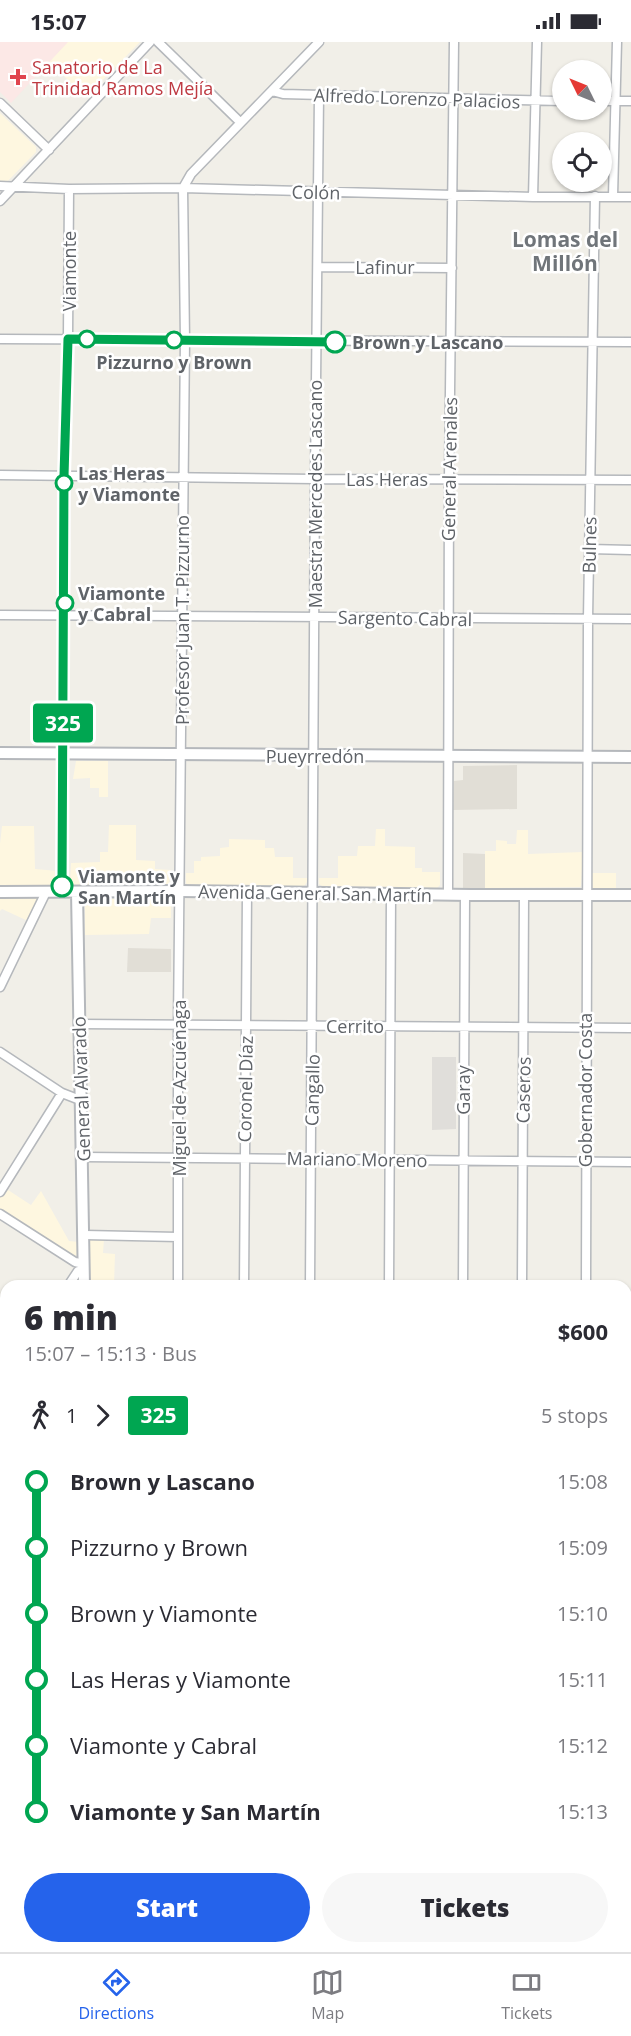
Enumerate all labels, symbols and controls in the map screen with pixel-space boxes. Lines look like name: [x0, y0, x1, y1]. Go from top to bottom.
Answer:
text: 15:07: [30, 6, 87, 36]
place label: Sanatorio de La Trinidad Ramos Mejía: [32, 55, 213, 100]
north arrow: [552, 60, 612, 120]
map controls: [552, 60, 612, 192]
marker: Sanatorio de La Trinidad Ramos Mejía: [9, 68, 27, 86]
street label: Alfredo Lorenzo Palacios: [313, 82, 521, 114]
button: locate: [552, 132, 612, 192]
street label: Colón: [292, 180, 340, 204]
district label: Lomas del Millón: [512, 225, 618, 277]
street label: Viamonte: [57, 231, 81, 311]
street label: Lafinur: [355, 255, 415, 279]
unlabelled marker: [78, 330, 96, 348]
place label: Brown y Lascano: [352, 330, 503, 354]
marker: Pizzurno y Brown: [165, 331, 183, 349]
marker: Brown y Lascano: [324, 331, 346, 353]
place label: Pizzurno y Brown: [96, 350, 252, 374]
street label: Maestra Mercedes Lascano: [303, 380, 327, 608]
street label: General Arenales: [436, 397, 462, 541]
place label: Las Heras y Viamonte: [78, 461, 180, 506]
street label: Las Heras: [346, 467, 428, 491]
marker: Las Heras y Viamonte: [55, 474, 73, 492]
street label: Profesor Juan T. Pizzurno: [170, 515, 194, 725]
street label: Bulnes: [577, 516, 601, 574]
place label: Viamonte y Cabral: [78, 581, 165, 626]
marker: Viamonte y Cabral: [56, 594, 74, 612]
street label: Sargento Cabral: [338, 605, 472, 631]
line badge: 325: [28, 704, 98, 742]
text: 325: [45, 709, 81, 737]
street label: Pueyrredón: [266, 744, 364, 768]
place label: Viamonte y San Martín: [78, 864, 181, 909]
marker: Viamonte y San Martín: [51, 875, 73, 897]
street label: Avenida General San Martín: [198, 879, 432, 907]
street label: Miguel de Azcuénaga: [167, 999, 191, 1177]
street label: Gobernador Costa: [573, 1013, 597, 1167]
street label: Cerrito: [326, 1014, 384, 1038]
street label: General Alvarado: [66, 1016, 96, 1162]
street label: Coronel Díaz: [232, 1035, 258, 1143]
street label: Cangallo: [299, 1054, 325, 1126]
street label: Caseros: [510, 1056, 536, 1124]
street label: Garay: [451, 1064, 475, 1115]
street label: Mariano Moreno: [286, 1146, 428, 1172]
text: 6 min: [24, 1295, 118, 1340]
text: $600: [558, 1316, 608, 1346]
text: 15:07 – 15:13 · Bus: [24, 1340, 197, 1367]
icon: walk: [24, 1399, 57, 1432]
icon: forward: [86, 1399, 119, 1432]
text: 325: [140, 1401, 176, 1429]
text: 1: [66, 1402, 77, 1429]
text: 5 stops: [541, 1402, 608, 1429]
text: Brown y Lascano: [70, 1466, 255, 1496]
text: 15:08: [557, 1468, 608, 1495]
text: Pizzurno y Brown: [70, 1532, 248, 1562]
text: 15:09: [557, 1534, 608, 1561]
text: Brown y Viamonte: [70, 1598, 258, 1628]
text: 15:10: [557, 1600, 608, 1627]
text: Las Heras y Viamonte: [70, 1664, 291, 1694]
text: 15:11: [557, 1666, 608, 1693]
text: Viamonte y Cabral: [70, 1730, 257, 1760]
text: 15:12: [557, 1732, 608, 1759]
text: Viamonte y San Martín: [70, 1796, 321, 1826]
text: 15:13: [557, 1798, 608, 1825]
button: Start: [24, 1873, 310, 1942]
button: Tickets: [322, 1873, 608, 1942]
tab: Directions: [79, 1966, 154, 2024]
tab: Map: [311, 1966, 344, 2024]
tab: Tickets: [501, 1966, 552, 2024]

